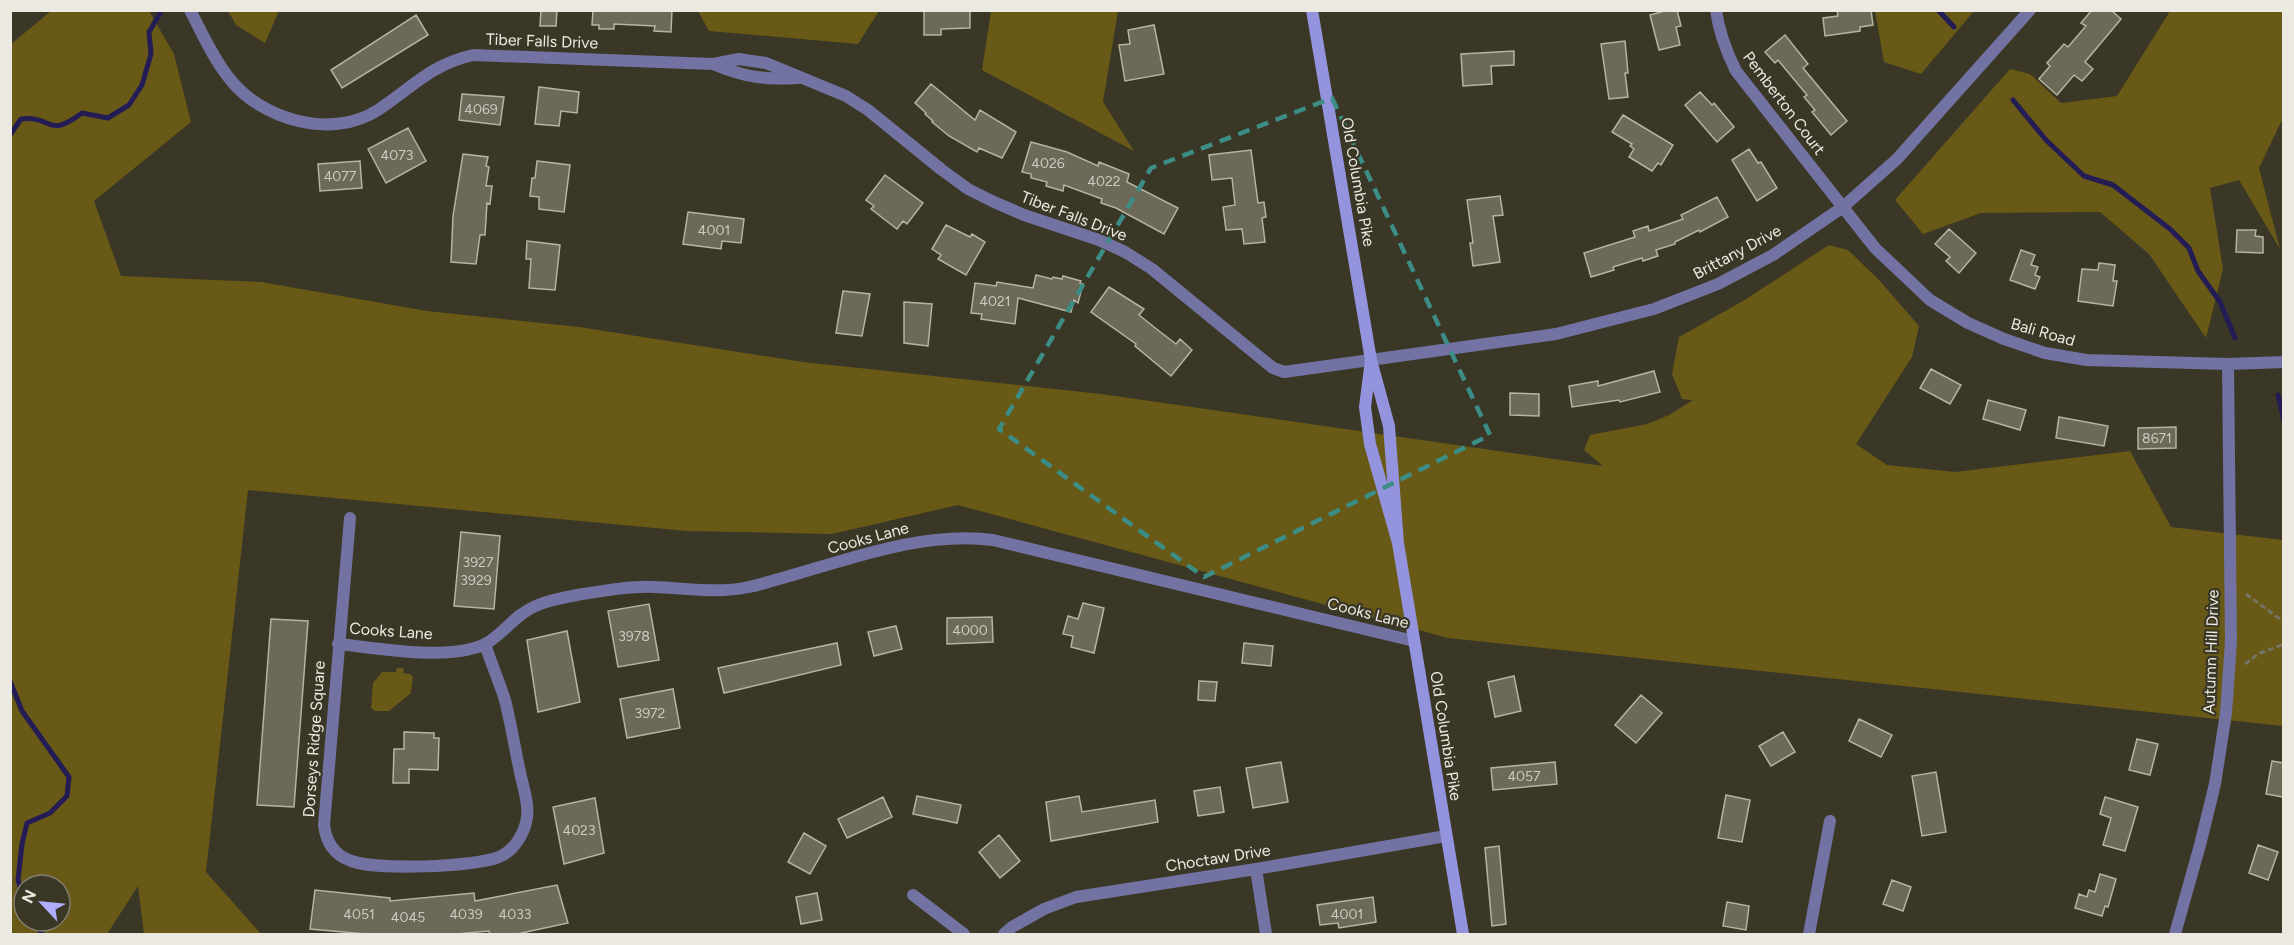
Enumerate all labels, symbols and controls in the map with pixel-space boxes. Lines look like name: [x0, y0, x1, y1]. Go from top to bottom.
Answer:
street label: Tiber Falls Drive: [486, 30, 599, 52]
street label: Pemberton Court: [1739, 48, 1829, 158]
house number: 4069: [464, 101, 498, 118]
street label: Old Columbia Pike: [1337, 116, 1379, 248]
house number: 4073: [381, 147, 413, 164]
house number: 4026: [1031, 155, 1065, 172]
house number: 4077: [324, 168, 357, 185]
house number: 4022: [1087, 173, 1121, 190]
street label: Tiber Falls Drive: [1018, 187, 1130, 245]
street label: Brittany Drive: [1690, 221, 1785, 283]
house number: 4001: [698, 222, 730, 239]
house number: 4021: [979, 293, 1011, 310]
street label: Bali Road: [2009, 314, 2077, 350]
house number: 8671: [2142, 430, 2172, 447]
street label: Cooks Lane: [825, 518, 911, 558]
house number: 3927: [463, 554, 494, 571]
house number: 3929: [460, 572, 492, 589]
street label: Autumn Hill Drive: [2199, 589, 2223, 715]
street label: Cooks Lane: [1325, 594, 1411, 632]
street label: Cooks Lane: [349, 619, 434, 643]
house number: 4000: [952, 622, 988, 639]
house number: 3978: [618, 628, 650, 645]
street label: Dorseys Ridge Square: [299, 660, 329, 818]
street label: Old Columbia Pike: [1426, 670, 1466, 802]
house number: 3972: [635, 705, 665, 722]
house number: 4057: [1507, 768, 1541, 785]
house number: 4023: [562, 822, 596, 839]
street label: Choctaw Drive: [1164, 840, 1272, 876]
north arrow: [12, 873, 72, 933]
text: N: [18, 887, 40, 906]
house number: 4051: [343, 906, 375, 923]
house number: 4039: [449, 906, 483, 923]
house number: 4033: [499, 906, 531, 923]
house number: 4001: [1331, 906, 1363, 923]
house number: 4045: [391, 909, 425, 926]

